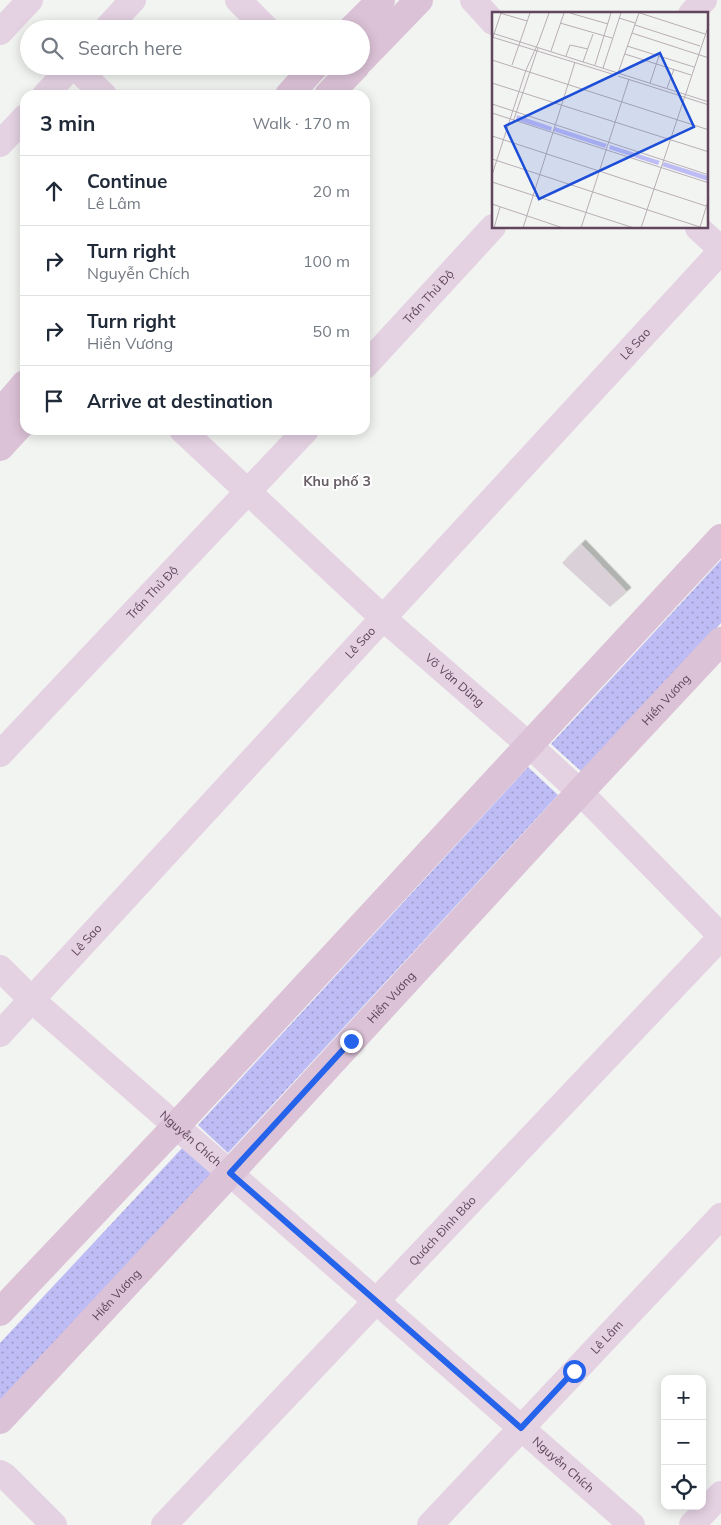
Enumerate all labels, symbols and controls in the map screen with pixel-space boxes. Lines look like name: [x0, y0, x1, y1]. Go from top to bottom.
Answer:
inset map: [492, 12, 708, 229]
search box: [20, 20, 370, 75]
icon: search: [38, 34, 66, 62]
text: Search here: [78, 36, 182, 60]
text: 3 min: [40, 110, 95, 136]
text: Walk · 170 m: [252, 113, 350, 133]
text: Continue: [87, 169, 167, 193]
icon: ahead: [40, 177, 68, 205]
text: 20 m: [313, 181, 350, 201]
text: Lê Lâm: [87, 193, 141, 213]
text: Turn right: [87, 239, 176, 263]
icon: right: [40, 247, 68, 275]
text: 100 m: [303, 251, 350, 271]
text: Nguyễn Chích: [87, 263, 190, 283]
street label: Trần Thủ Độ: [400, 266, 457, 327]
text: Turn right: [87, 309, 176, 333]
icon: right: [40, 317, 68, 345]
text: 50 m: [313, 321, 350, 341]
street label: Lê Sao: [617, 325, 653, 363]
text: Hiền Vương: [87, 333, 173, 353]
icon: arrive: [40, 387, 68, 415]
text: Arrive at destination: [87, 389, 273, 413]
district label: Khu phố 3: [303, 472, 371, 490]
street label: Trần Thủ Độ: [123, 562, 181, 622]
street label: Lê Sao: [342, 623, 378, 661]
street label: Võ Văn Dũng: [422, 650, 488, 710]
street label: Hiền Vương: [638, 671, 693, 728]
street label: Lê Sao: [68, 920, 105, 958]
street label: Hiền Vương: [364, 968, 418, 1026]
route end: [340, 1030, 363, 1053]
street label: Nguyễn Chích: [157, 1107, 225, 1169]
street label: Quách Đình Bảo: [405, 1192, 479, 1269]
street label: Hiền Vương: [89, 1266, 144, 1323]
street label: Lê Lâm: [587, 1317, 626, 1357]
route start: [563, 1360, 586, 1383]
map controls: [661, 1375, 706, 1510]
button: +: [661, 1375, 706, 1420]
button: −: [661, 1420, 706, 1465]
street label: Nguyễn Chích: [529, 1433, 597, 1495]
button: locate: [661, 1465, 706, 1510]

